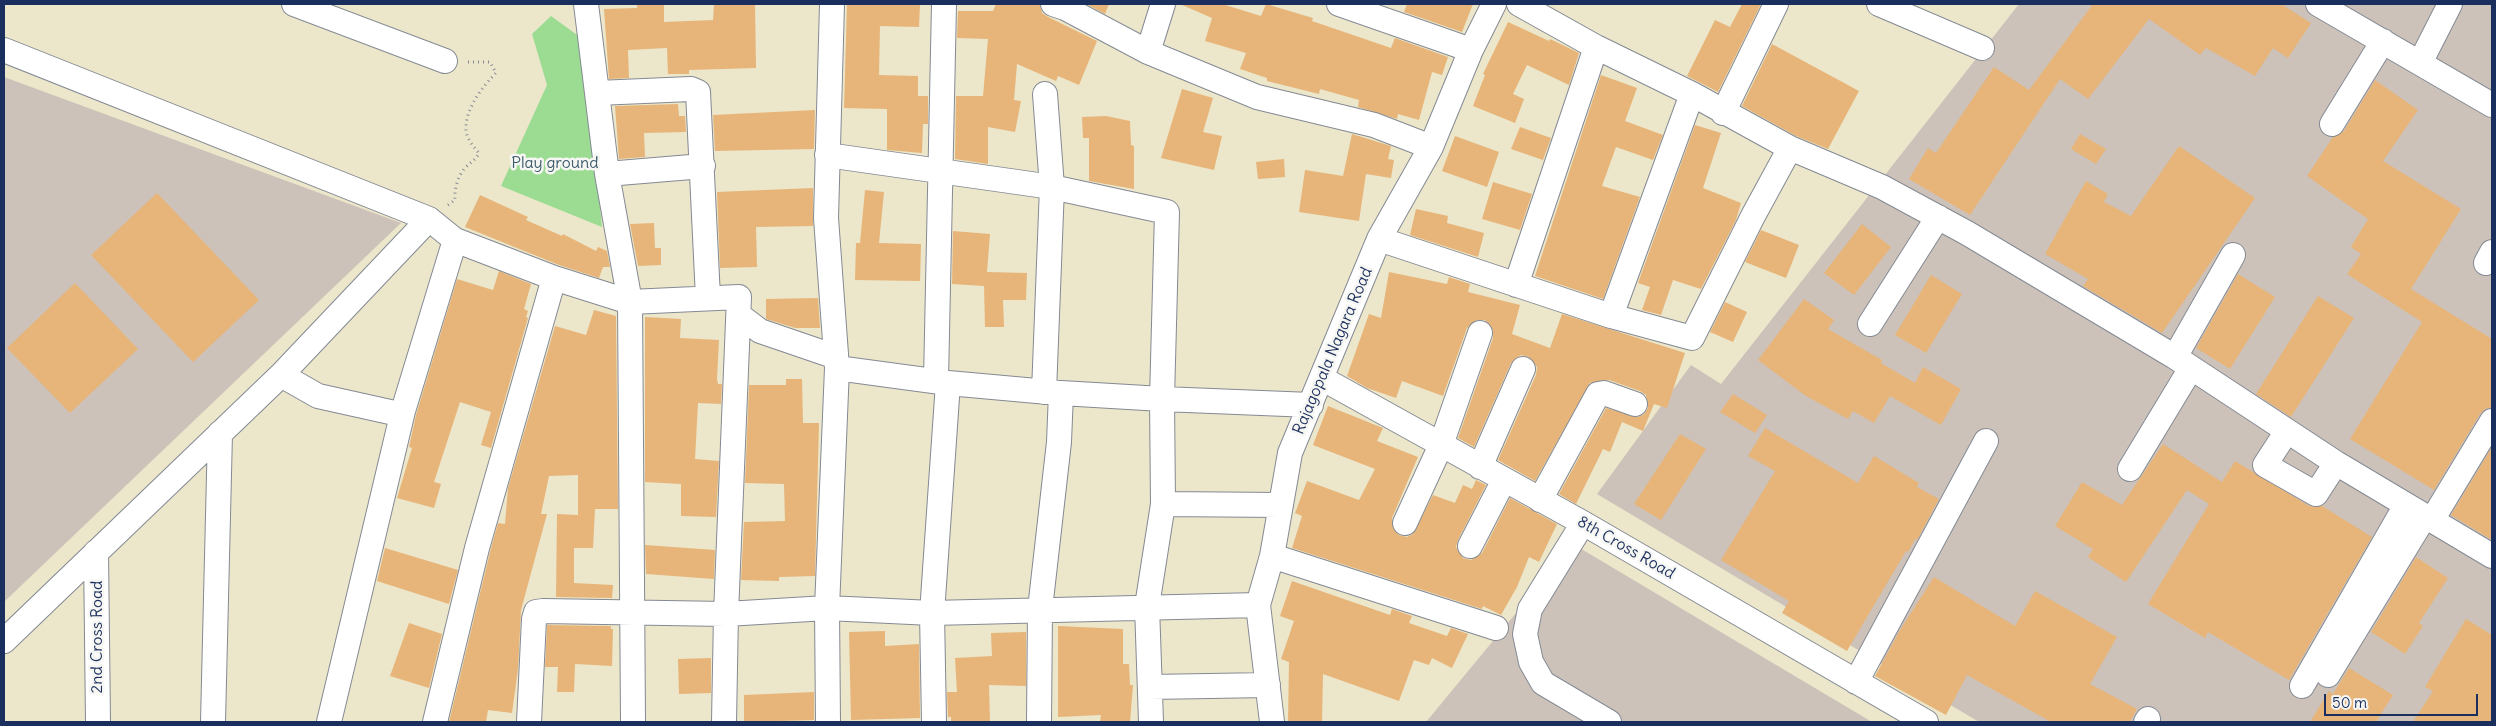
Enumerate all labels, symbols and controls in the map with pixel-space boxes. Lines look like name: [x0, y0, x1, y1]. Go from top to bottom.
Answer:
park label: Play ground: [511, 153, 599, 173]
street label: Rajagopala Nagara Road: [1289, 265, 1377, 437]
street label: 8th Cross Road: [1574, 512, 1678, 584]
street label: 2nd Cross Road: [87, 581, 107, 693]
scale bar: [2326, 684, 2480, 716]
text: 50 m: [2332, 693, 2367, 712]

